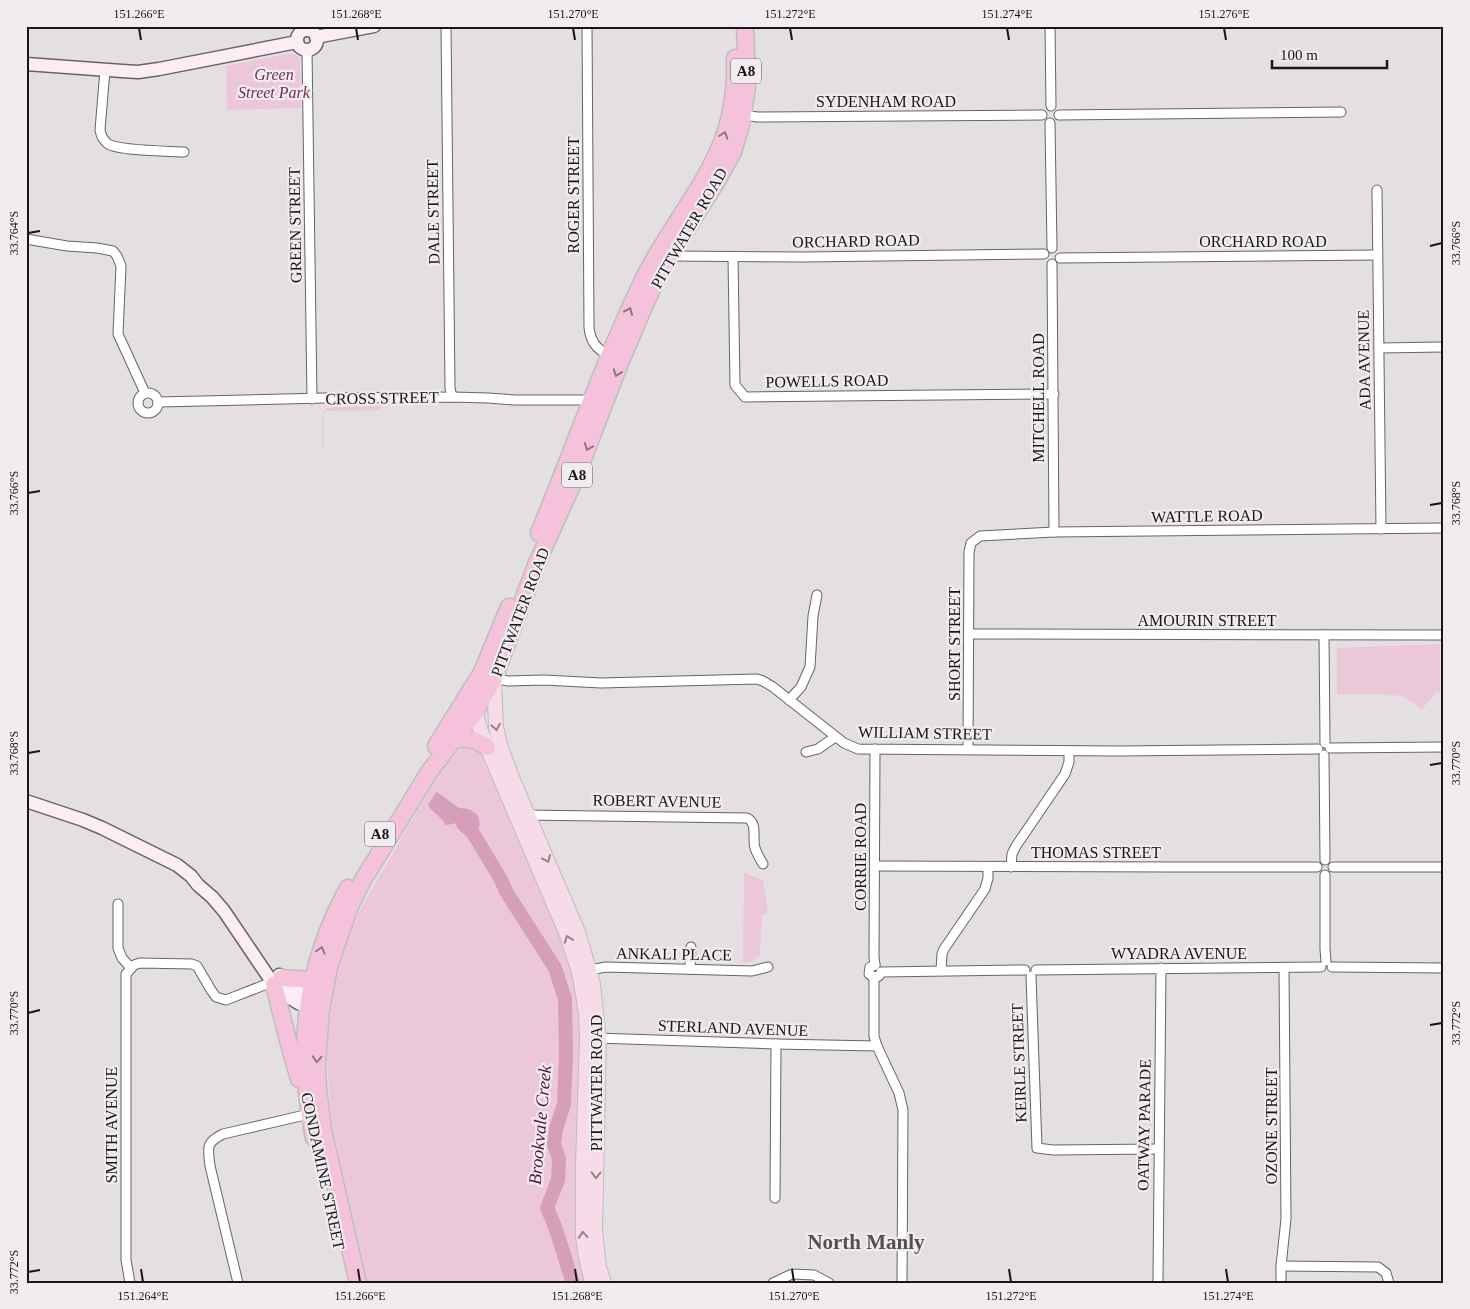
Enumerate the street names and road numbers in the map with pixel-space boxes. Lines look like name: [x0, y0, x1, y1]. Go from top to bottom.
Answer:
road number: A8: [731, 58, 761, 84]
street label: SYDENHAM ROAD: [816, 93, 956, 110]
street label: ROGER STREET: [565, 136, 582, 253]
street label: DALE STREET: [424, 159, 442, 265]
street label: PITTWATER ROAD: [648, 165, 730, 291]
street label: GREEN STREET: [285, 167, 305, 283]
street label: ORCHARD ROAD: [792, 231, 920, 251]
street label: ORCHARD ROAD: [1199, 233, 1327, 250]
street label: ADA AVENUE: [1355, 310, 1373, 410]
street label: MITCHELL ROAD: [1030, 333, 1047, 463]
street label: POWELLS ROAD: [765, 371, 889, 391]
street label: CROSS STREET: [325, 389, 439, 407]
road number: A8: [562, 462, 592, 488]
street label: WATTLE ROAD: [1151, 507, 1263, 525]
street label: PITTWATER ROAD: [488, 545, 552, 679]
street label: SHORT STREET: [946, 587, 963, 701]
street label: AMOURIN STREET: [1137, 612, 1277, 629]
street label: WILLIAM STREET: [858, 723, 992, 743]
street label: ROBERT AVENUE: [593, 791, 721, 811]
street label: CORRIE ROAD: [852, 803, 869, 911]
road number: A8: [365, 822, 395, 846]
street label: THOMAS STREET: [1031, 844, 1161, 861]
street label: ANKALI PLACE: [616, 944, 732, 964]
street label: WYADRA AVENUE: [1111, 945, 1247, 962]
street label: KEIRLE STREET: [1008, 1003, 1030, 1123]
street label: PITTWATER ROAD: [588, 1015, 605, 1151]
street label: STERLAND AVENUE: [658, 1017, 808, 1039]
street label: OATWAY PARADE: [1134, 1059, 1154, 1191]
street label: SMITH AVENUE: [103, 1067, 120, 1183]
street label: OZONE STREET: [1263, 1067, 1280, 1184]
street label: CONDAMINE STREET: [298, 1091, 348, 1251]

